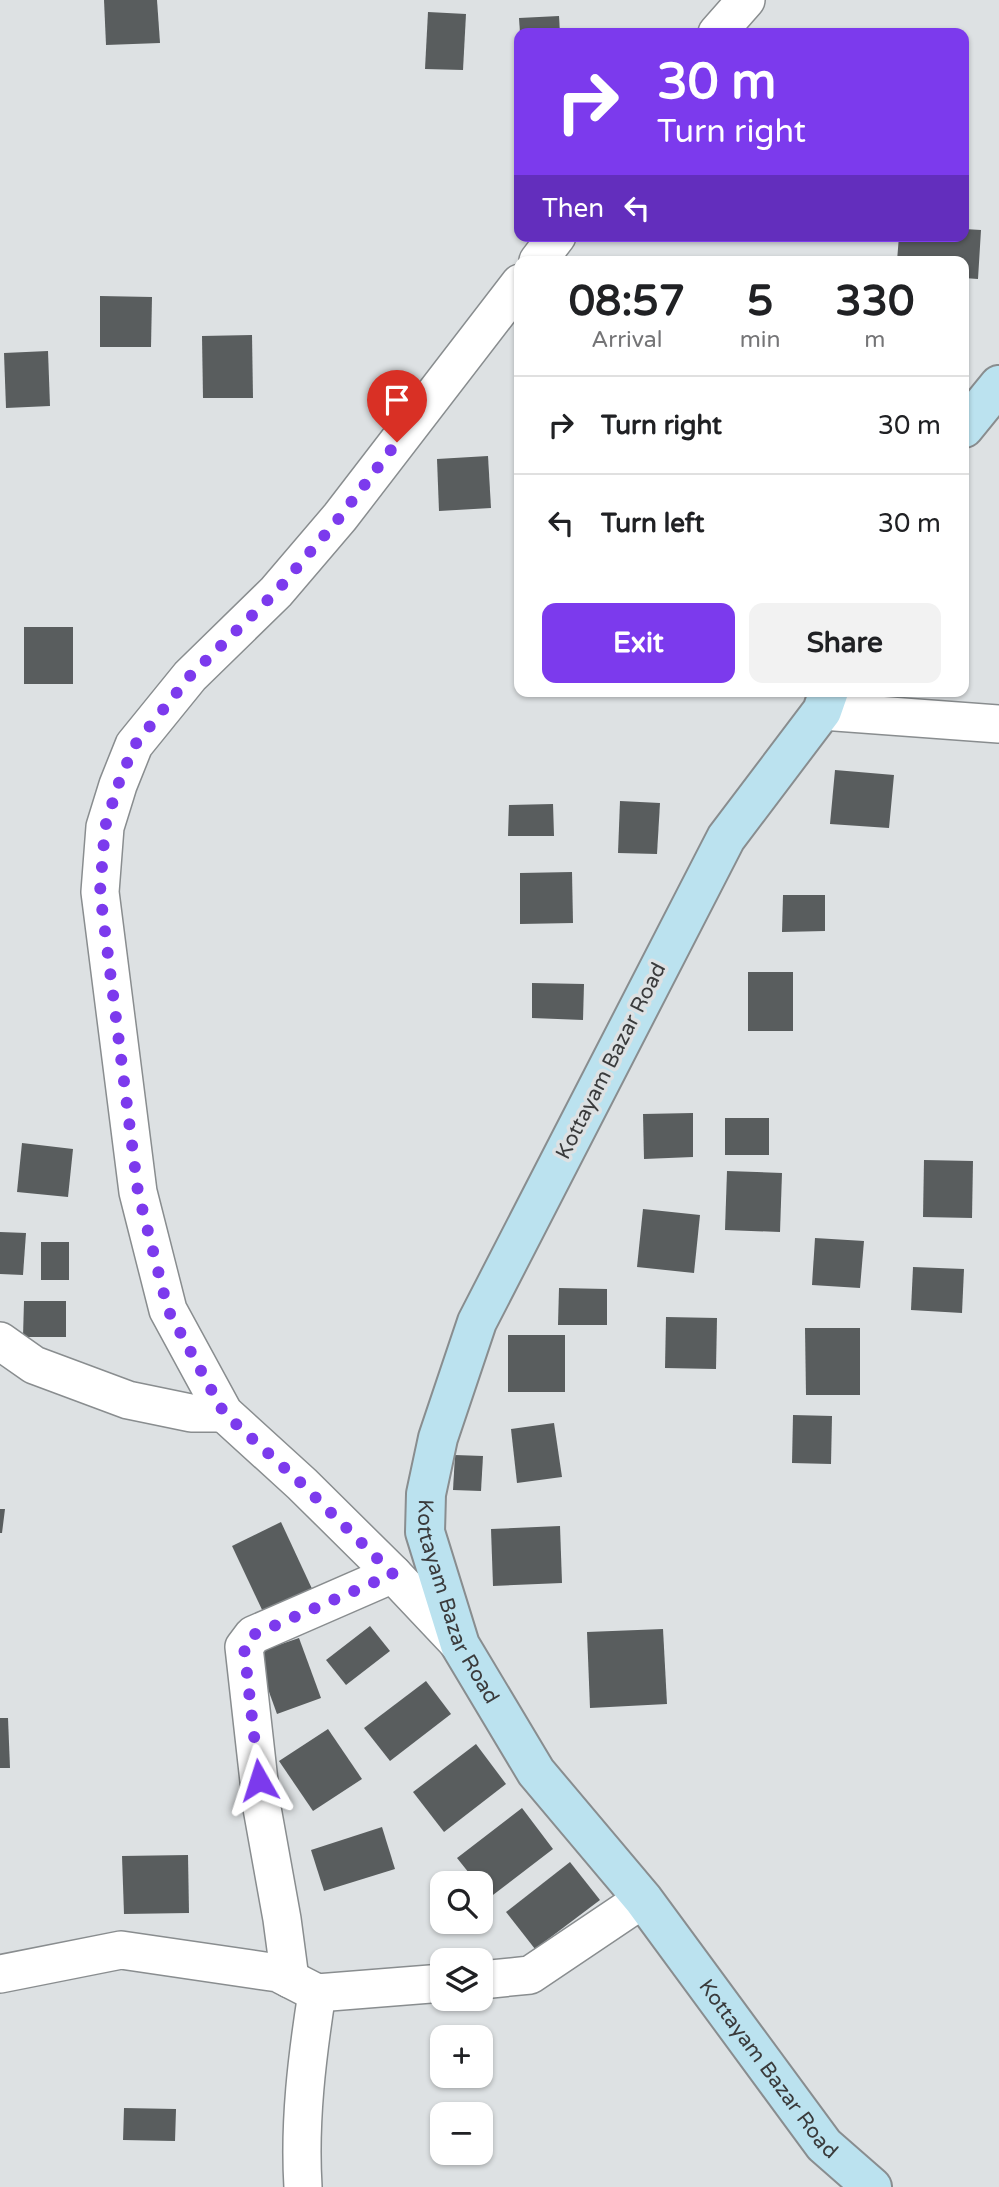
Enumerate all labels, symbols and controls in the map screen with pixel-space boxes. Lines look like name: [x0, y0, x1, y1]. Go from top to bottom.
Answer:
text: 30 m: [657, 53, 776, 112]
icon: right: [542, 56, 633, 147]
text: Turn right: [657, 113, 806, 151]
icon: left: [618, 189, 656, 227]
text: Then: [542, 193, 604, 224]
text: 08:57: [569, 276, 685, 327]
text: 5: [747, 276, 773, 327]
text: 330: [835, 276, 914, 327]
text: Arrival: [591, 326, 662, 354]
text: min: [740, 326, 781, 354]
text: m: [864, 326, 885, 354]
pin: [367, 370, 427, 442]
icon: arrive: [378, 381, 416, 419]
icon: right: [542, 406, 580, 444]
text: Turn right: [601, 410, 722, 441]
text: 30 m: [878, 410, 941, 441]
icon: left: [542, 504, 580, 542]
text: Turn left: [601, 508, 704, 539]
text: 30 m: [878, 508, 941, 539]
button: Exit: [542, 603, 735, 683]
button: Share: [749, 603, 941, 683]
street label: Kottayam Bazar Road: [551, 959, 671, 1163]
street label: Kottayam Bazar Road: [412, 1499, 505, 1708]
position arrow: [222, 1743, 296, 1817]
map controls: [430, 1871, 493, 2165]
button: search: [430, 1871, 493, 1934]
button: layers: [430, 1948, 493, 2011]
street label: Kottayam Bazar Road: [694, 1974, 843, 2164]
button: +: [430, 2025, 493, 2088]
button: −: [430, 2102, 493, 2165]

